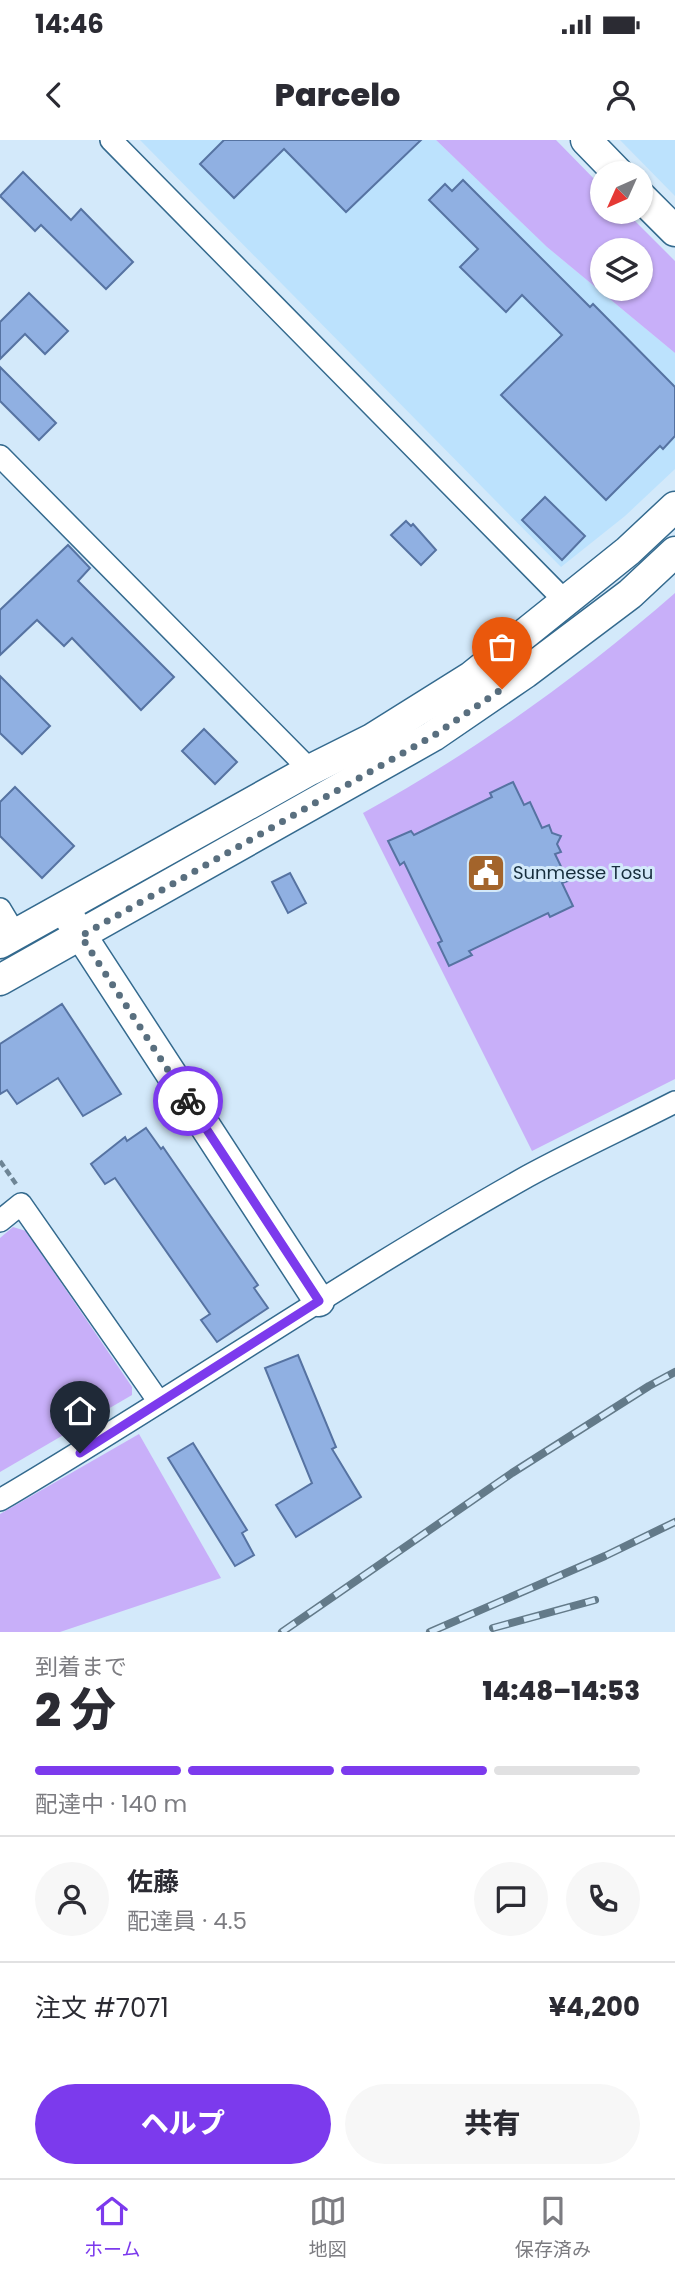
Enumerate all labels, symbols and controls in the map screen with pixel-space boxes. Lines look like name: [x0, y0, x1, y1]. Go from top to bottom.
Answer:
text: 14:46: [35, 6, 104, 42]
text: Parcelo: [275, 72, 400, 117]
icon: back: [35, 76, 73, 114]
icon: person: [602, 76, 640, 114]
north arrow: [590, 161, 653, 224]
map controls: [590, 161, 653, 301]
button: layers: [590, 238, 653, 301]
pin: [472, 617, 532, 689]
icon: bag: [483, 628, 521, 666]
public building icon: Sunmesse Tosu: [465, 852, 507, 894]
place label: Sunmesse Tosu: [513, 860, 653, 885]
courier: [153, 1066, 223, 1136]
icon: bike: [169, 1082, 207, 1120]
pin: [50, 1381, 110, 1453]
icon: home: [61, 1392, 99, 1430]
text: 到着まで: [35, 1651, 127, 1683]
text: 14:48–14:53: [482, 1673, 640, 1709]
text: 2 分: [35, 1678, 116, 1742]
text: 配達中 · 140 m: [35, 1788, 187, 1820]
button: person: [35, 1862, 109, 1936]
button: chat: [474, 1862, 548, 1936]
button: phone: [566, 1862, 640, 1936]
text: 佐藤: [127, 1864, 179, 1900]
text: 配達員 · 4.5: [127, 1905, 247, 1937]
text: ¥4,200: [549, 1989, 640, 2025]
text: 注文 #7071: [35, 1990, 169, 2026]
button: ヘルプ: [35, 2084, 331, 2164]
button: 共有: [345, 2084, 640, 2164]
tab: ホーム: [84, 2192, 141, 2264]
tab: 地図: [309, 2192, 347, 2264]
tab: 保存済み: [515, 2192, 591, 2264]

